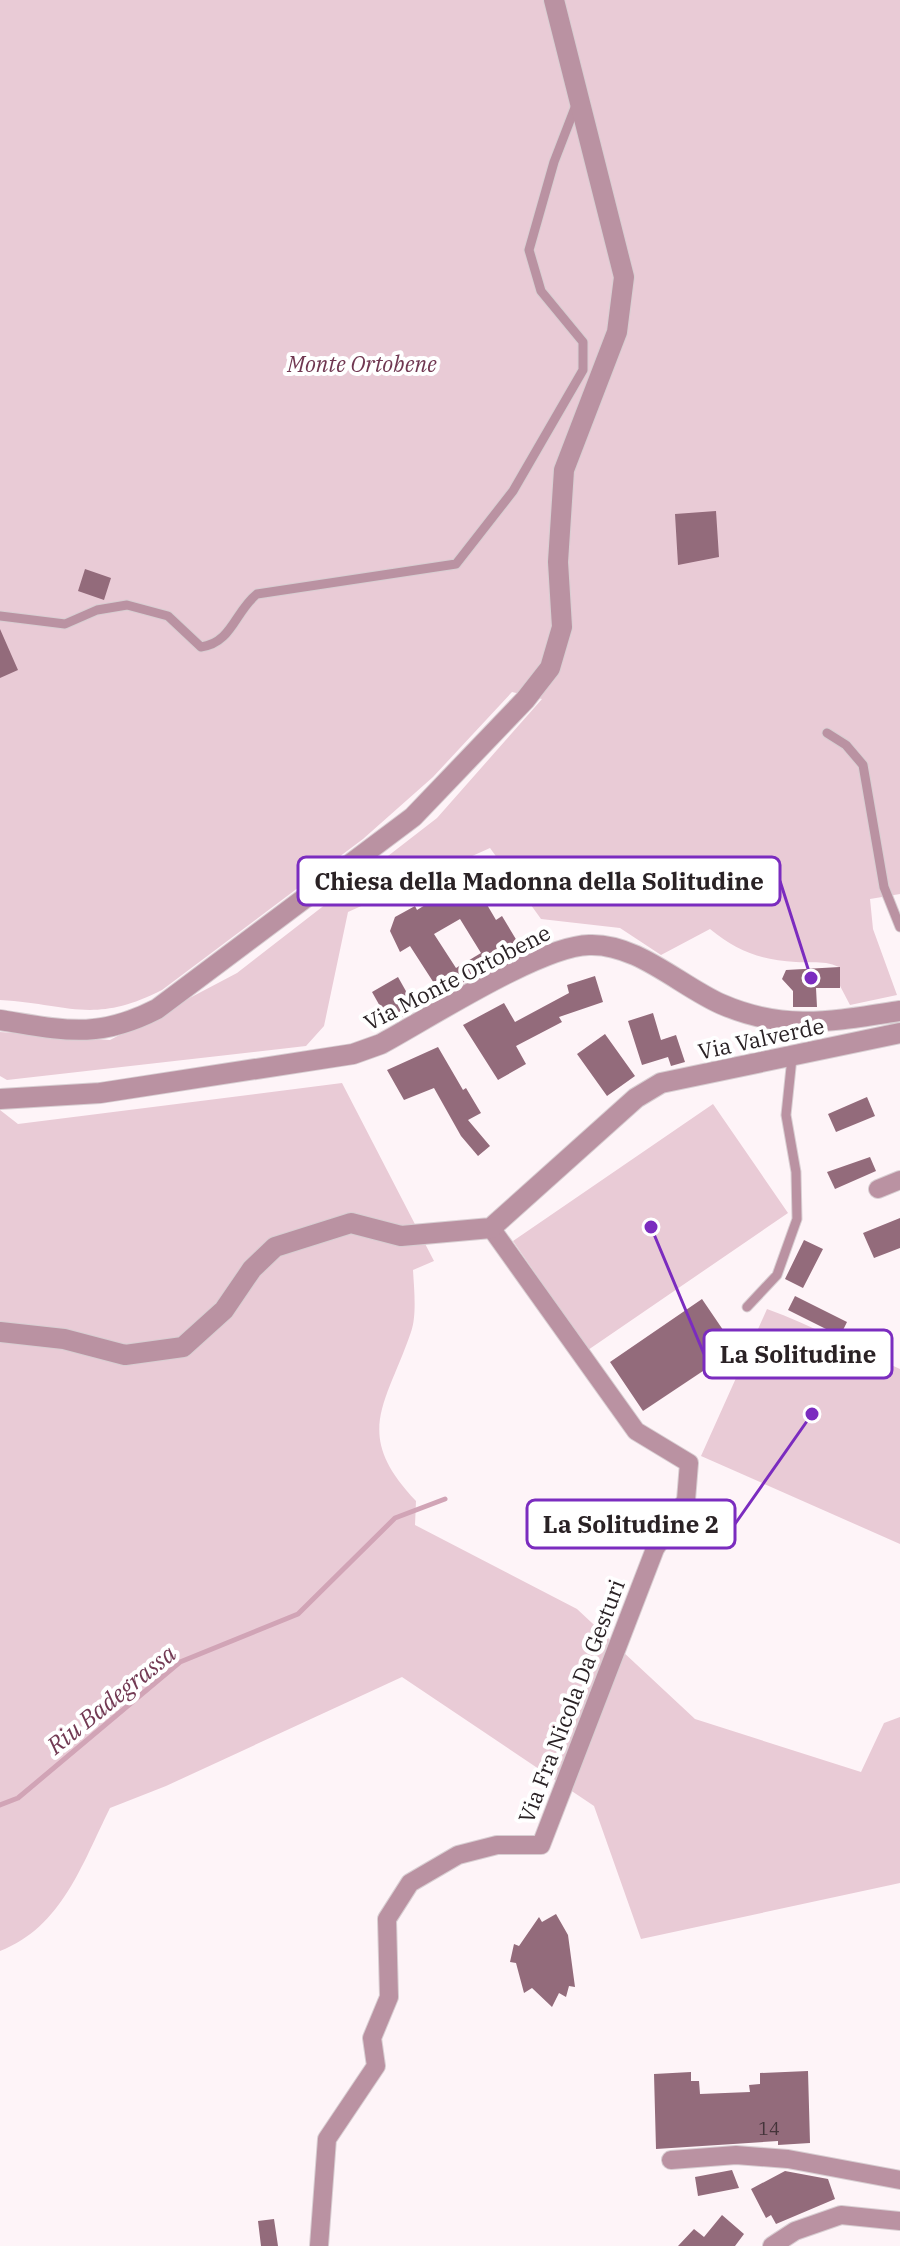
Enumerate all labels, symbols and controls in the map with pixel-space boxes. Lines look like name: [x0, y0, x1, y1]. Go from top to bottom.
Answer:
park label: Monte Ortobene: [286, 349, 437, 378]
callout: Chiesa della Madonna della Solitudine: [298, 857, 780, 905]
text: Chiesa della Madonna della Solitudine: [314, 865, 764, 897]
street label: Via Monte Ortobene: [359, 917, 555, 1037]
street label: Via Valverde: [695, 1010, 827, 1066]
callout: La Solitudine: [704, 1330, 892, 1378]
text: La Solitudine: [720, 1338, 876, 1370]
callout: La Solitudine 2: [527, 1500, 735, 1548]
text: La Solitudine 2: [543, 1508, 719, 1540]
street label: Via Fra Nicola Da Gesturi: [511, 1575, 631, 1827]
water label: Riu Badegrassa: [39, 1637, 182, 1762]
house number: 14: [758, 2117, 780, 2140]

